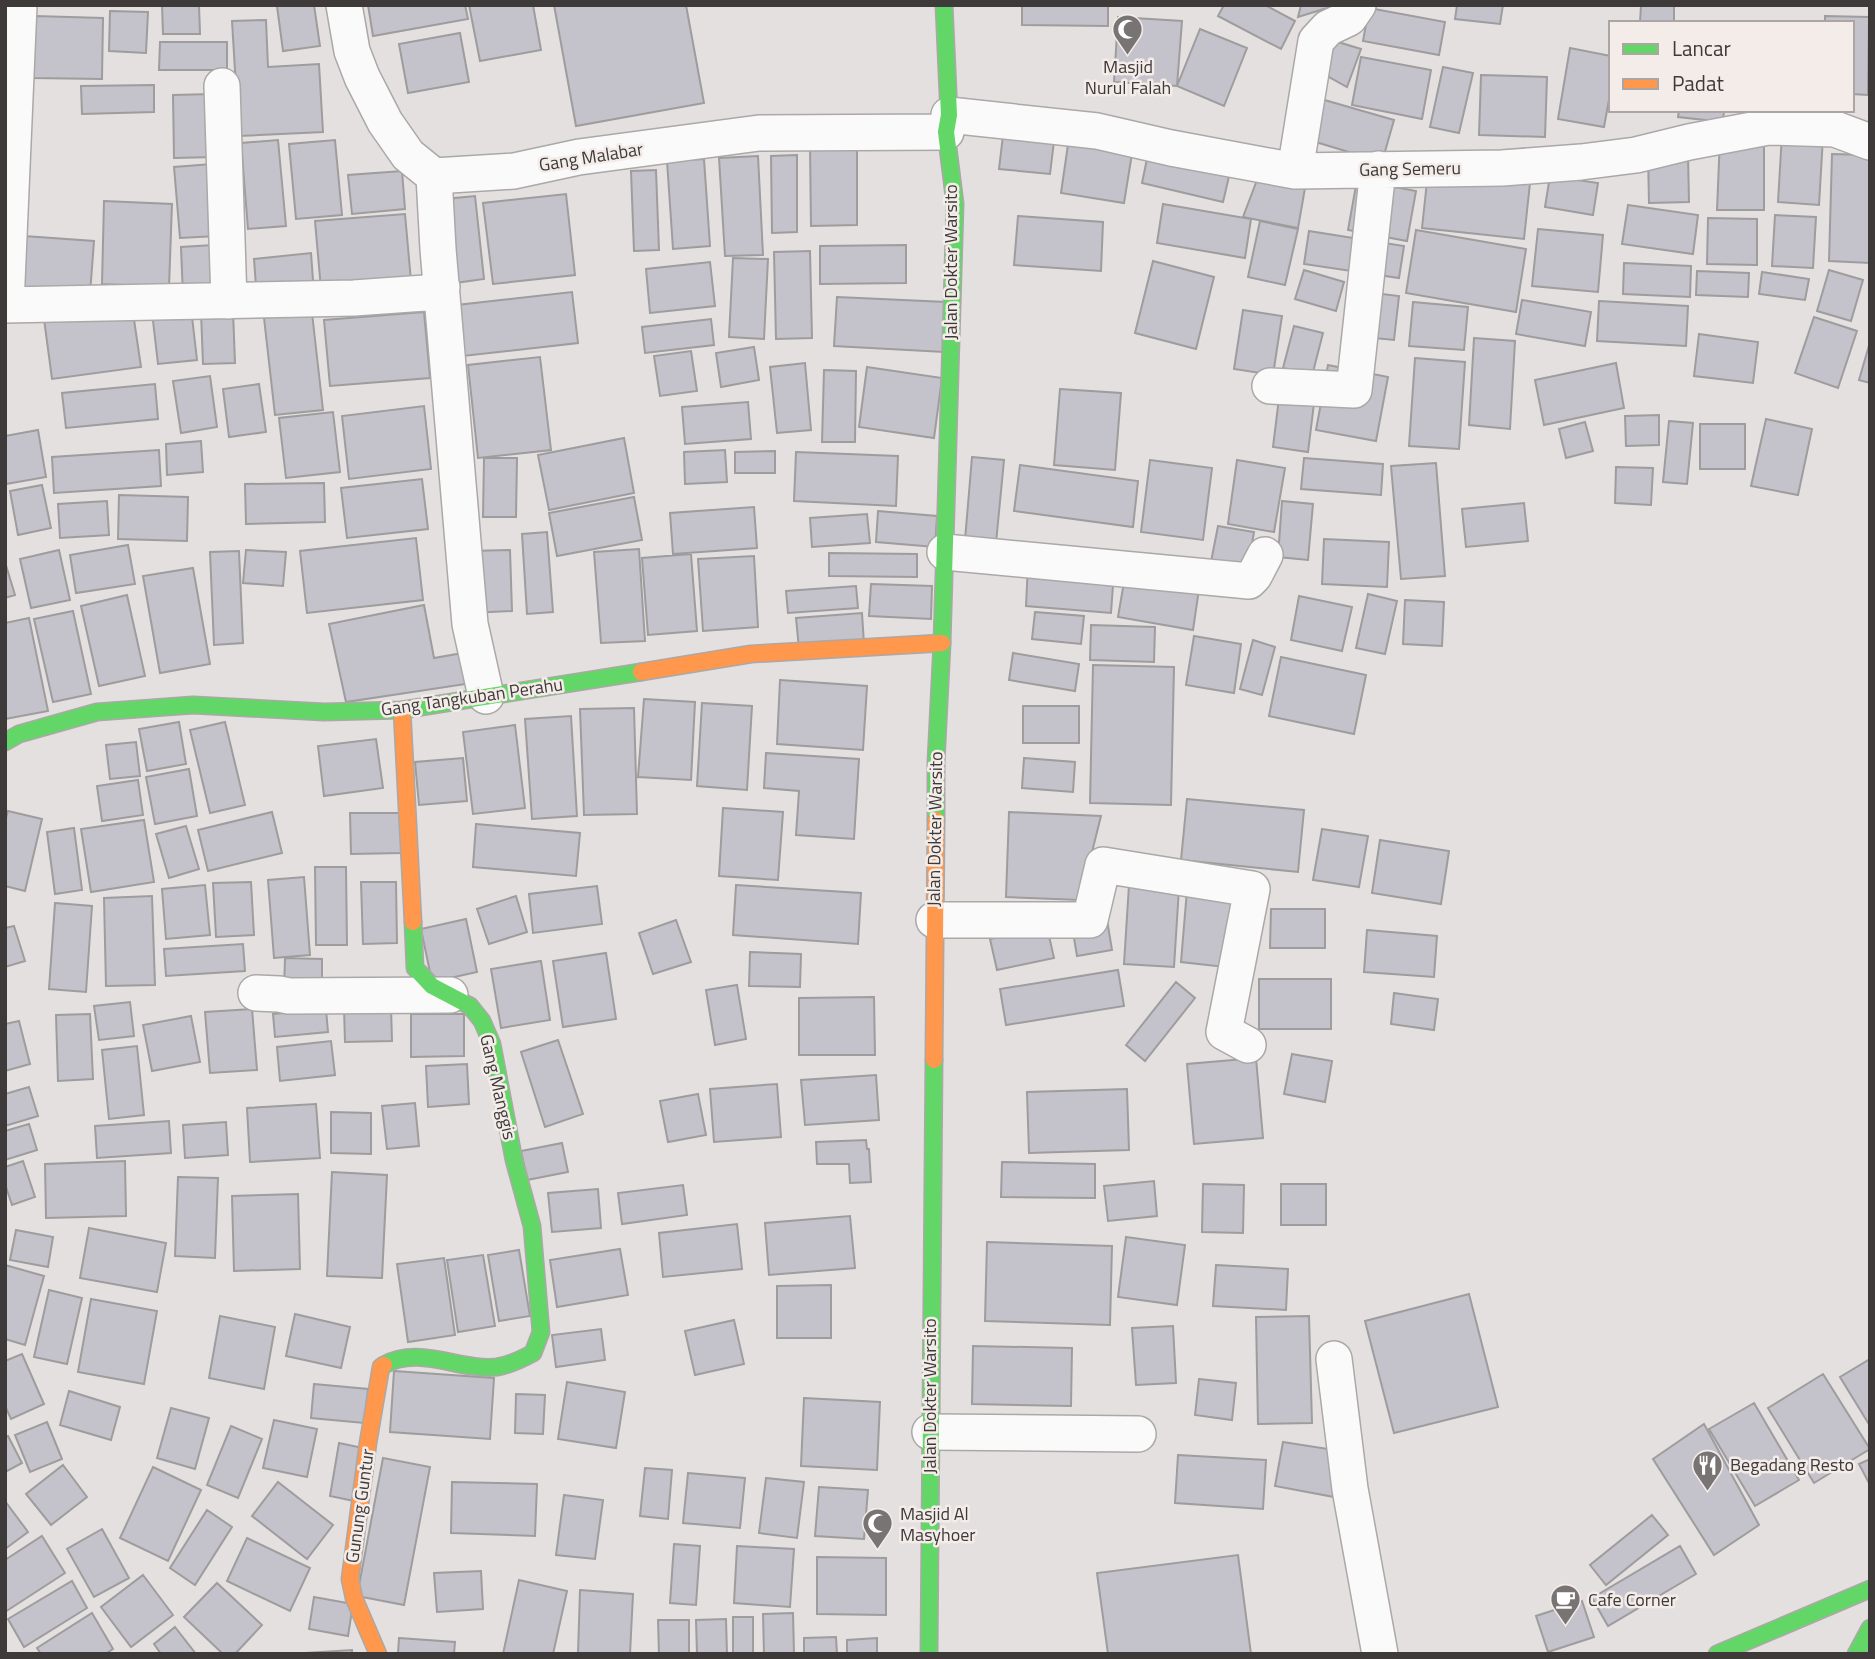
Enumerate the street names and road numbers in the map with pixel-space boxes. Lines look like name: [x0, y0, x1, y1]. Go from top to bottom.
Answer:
street label: Gang Malabar: [537, 135, 645, 178]
street label: Gang Semeru: [1359, 154, 1461, 183]
street label: Jalan Dokter Warsito: [937, 184, 964, 340]
street label: Gang Tangkuban Perahu: [379, 670, 565, 723]
street label: Jalan Dokter Warsito: [920, 751, 949, 907]
street label: Gang Manggis: [473, 1031, 524, 1142]
street label: Jalan Dokter Warsito: [916, 1318, 943, 1474]
street label: Gunung Guntur: [338, 1447, 381, 1565]

